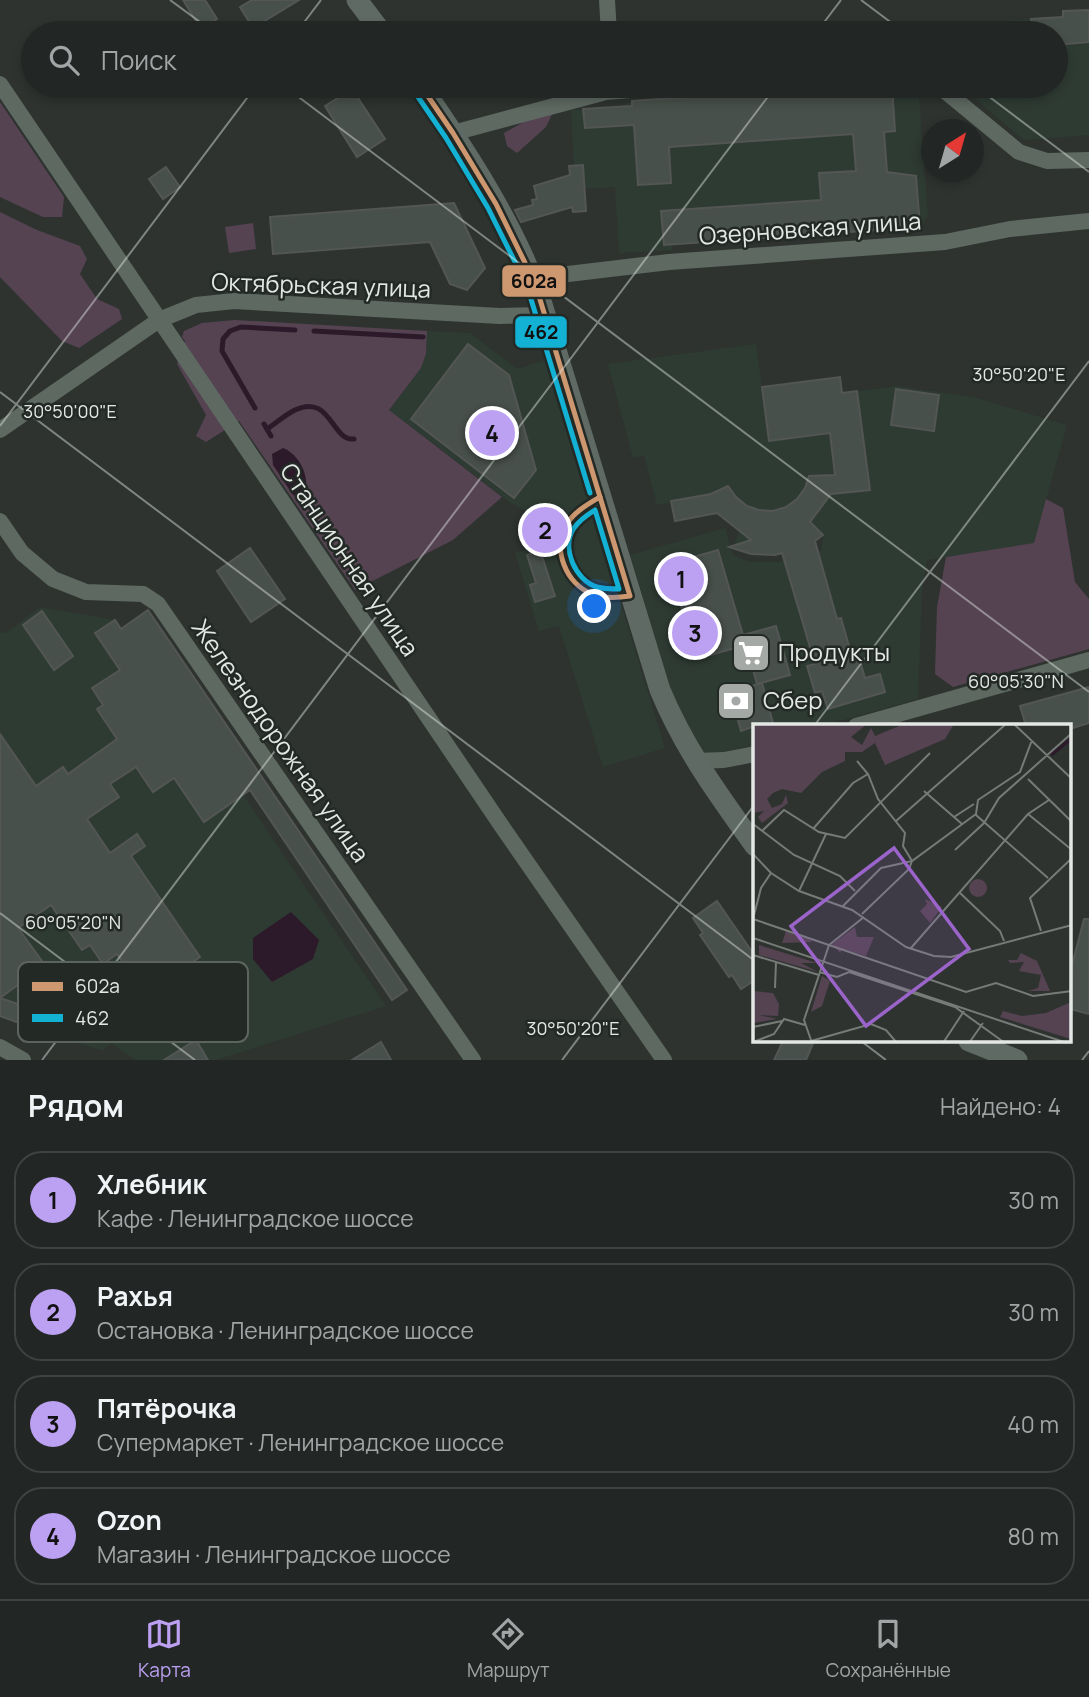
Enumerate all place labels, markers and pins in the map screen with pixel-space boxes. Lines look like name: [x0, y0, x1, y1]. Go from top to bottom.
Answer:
pin: 4: [469, 407, 515, 459]
pin: 2: [522, 504, 568, 556]
pin: 1: [658, 553, 704, 605]
pin: 3: [672, 607, 718, 659]
supermarket icon: Продукты: [730, 632, 772, 674]
place label: Продукты: [778, 635, 890, 668]
bank icon: Сбер: [715, 680, 757, 722]
place label: Сбер: [763, 683, 822, 716]

